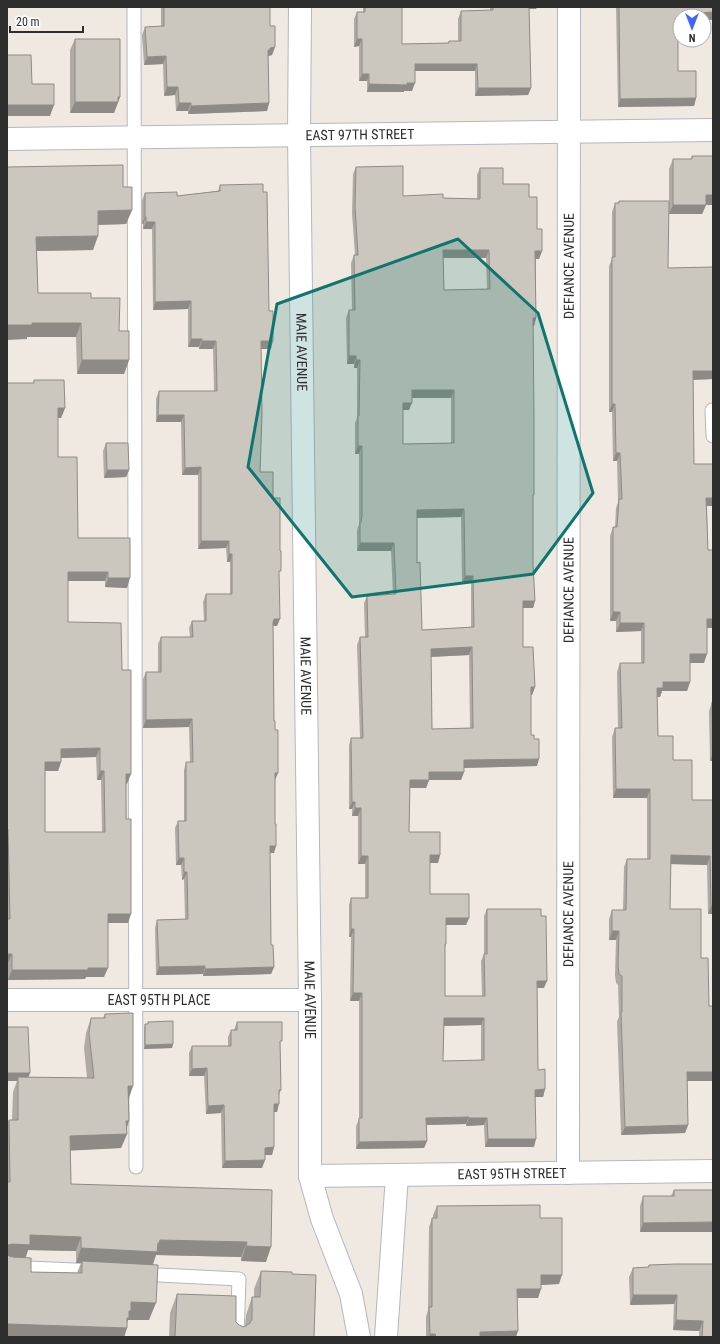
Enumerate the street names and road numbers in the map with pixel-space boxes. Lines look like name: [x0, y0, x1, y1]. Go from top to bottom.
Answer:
street label: EAST 97TH STREET: [305, 126, 415, 143]
street label: DEFIANCE AVENUE: [561, 213, 577, 319]
street label: MAIE AVENUE: [293, 313, 310, 391]
street label: DEFIANCE AVENUE: [560, 537, 577, 643]
street label: MAIE AVENUE: [297, 637, 314, 715]
street label: DEFIANCE AVENUE: [560, 861, 576, 967]
street label: MAIE AVENUE: [302, 961, 318, 1039]
street label: EAST 95TH PLACE: [107, 992, 211, 1008]
street label: EAST 95TH STREET: [457, 1165, 567, 1182]

